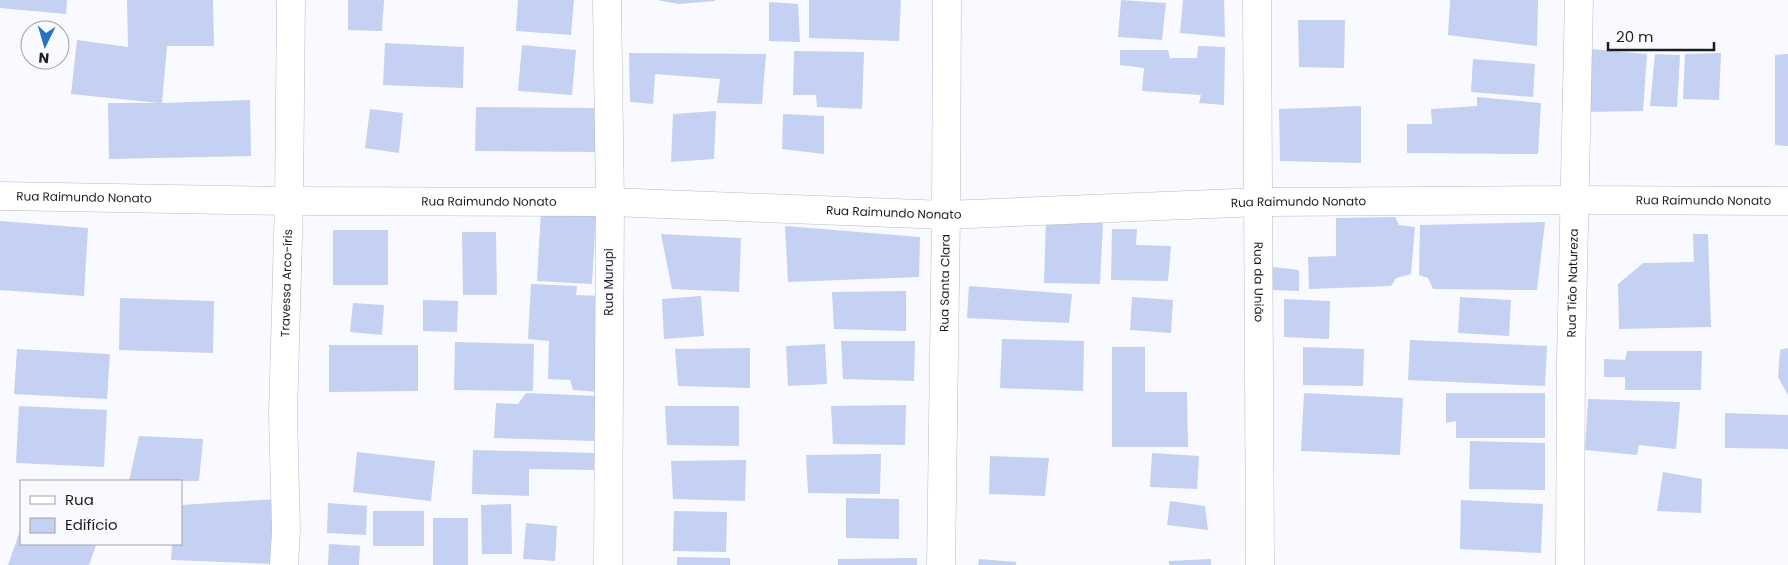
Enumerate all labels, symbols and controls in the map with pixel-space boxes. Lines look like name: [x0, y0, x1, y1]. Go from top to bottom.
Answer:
north arrow: [20, 20, 70, 70]
scale bar: [1608, 20, 1714, 52]
text: 20 m: [1616, 26, 1654, 47]
text: N: [38, 48, 50, 68]
street label: Rua Raimundo Nonato: [16, 187, 152, 207]
street label: Rua Raimundo Nonato: [1636, 191, 1772, 209]
street label: Rua Raimundo Nonato: [421, 192, 557, 210]
street label: Rua Raimundo Nonato: [1230, 192, 1367, 211]
street label: Rua Raimundo Nonato: [826, 201, 962, 223]
street label: Rua Tião Natureza: [1563, 228, 1582, 338]
street label: Travessa Arco-íris: [276, 229, 296, 337]
street label: Rua Santa Clara: [935, 234, 954, 332]
street label: Rua da União: [1250, 242, 1268, 323]
street label: Rua Murupi: [600, 248, 617, 316]
legend: [20, 480, 182, 545]
text: Rua: [65, 489, 94, 510]
text: Edifício: [65, 514, 118, 535]

